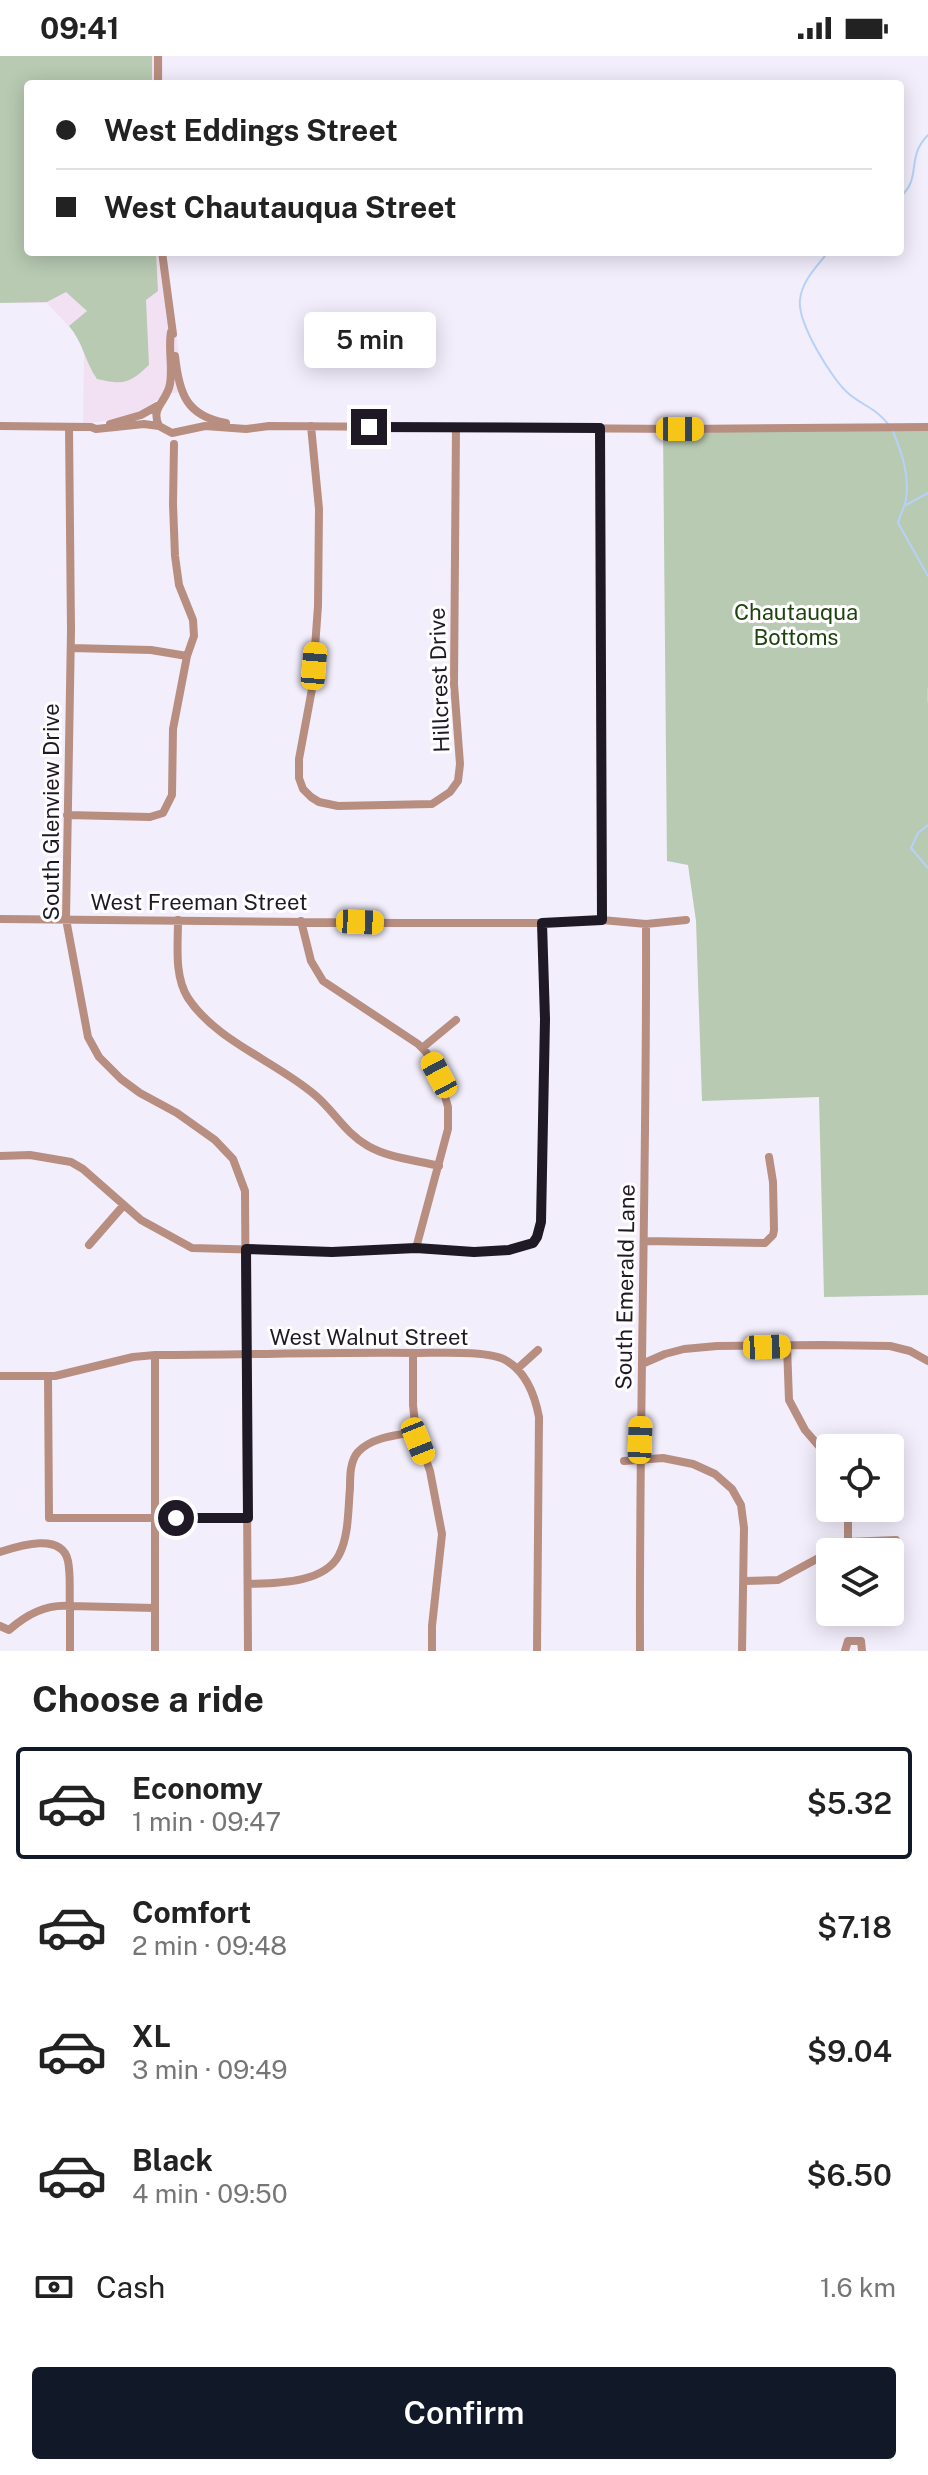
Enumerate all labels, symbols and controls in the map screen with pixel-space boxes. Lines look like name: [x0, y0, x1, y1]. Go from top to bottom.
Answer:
text: 09:41: [40, 10, 120, 46]
text: West Eddings Street: [104, 112, 398, 148]
text: West Chautauqua Street: [104, 189, 457, 225]
callout: 5 min: [303, 311, 435, 367]
text: 5 min: [336, 324, 404, 355]
route end: [351, 409, 387, 445]
car: [656, 417, 704, 441]
park label: Chautauqua Bottoms: [734, 599, 858, 650]
street label: Hillcrest Drive: [423, 607, 455, 753]
car: [300, 641, 328, 691]
street label: South Glenview Drive: [38, 703, 64, 921]
street label: West Freeman Street: [90, 889, 308, 915]
car: [336, 909, 384, 935]
car: [417, 1048, 461, 1102]
street label: South Emerald Lane: [610, 1184, 640, 1390]
street label: West Walnut Street: [269, 1324, 469, 1350]
car: [743, 1334, 791, 1360]
car: [398, 1414, 438, 1468]
car: [627, 1416, 653, 1464]
map controls: [816, 1434, 904, 1626]
button: locate: [816, 1434, 904, 1522]
route start: [158, 1500, 194, 1536]
button: layers: [816, 1538, 904, 1626]
text: Choose a ride: [32, 1678, 264, 1720]
icon: car: [36, 1767, 108, 1839]
text: Economy: [132, 1770, 263, 1806]
text: $5.32: [807, 1785, 892, 1821]
text: 1 min · 09:47: [132, 1806, 281, 1837]
icon: car: [36, 1891, 108, 1963]
text: Comfort: [132, 1894, 251, 1930]
text: $7.18: [817, 1909, 892, 1945]
text: 2 min · 09:48: [132, 1930, 287, 1961]
icon: car: [36, 2015, 108, 2087]
text: XL: [132, 2018, 171, 2054]
text: $9.04: [807, 2033, 892, 2069]
text: 3 min · 09:49: [132, 2054, 287, 2085]
icon: car: [36, 2139, 108, 2211]
text: Black: [132, 2142, 213, 2178]
text: $6.50: [806, 2157, 892, 2193]
text: 4 min · 09:50: [132, 2178, 288, 2209]
icon: cash: [32, 2265, 76, 2309]
text: Cash: [96, 2269, 165, 2305]
text: 1.6 km: [820, 2272, 896, 2303]
button: Confirm: [32, 2367, 896, 2459]

